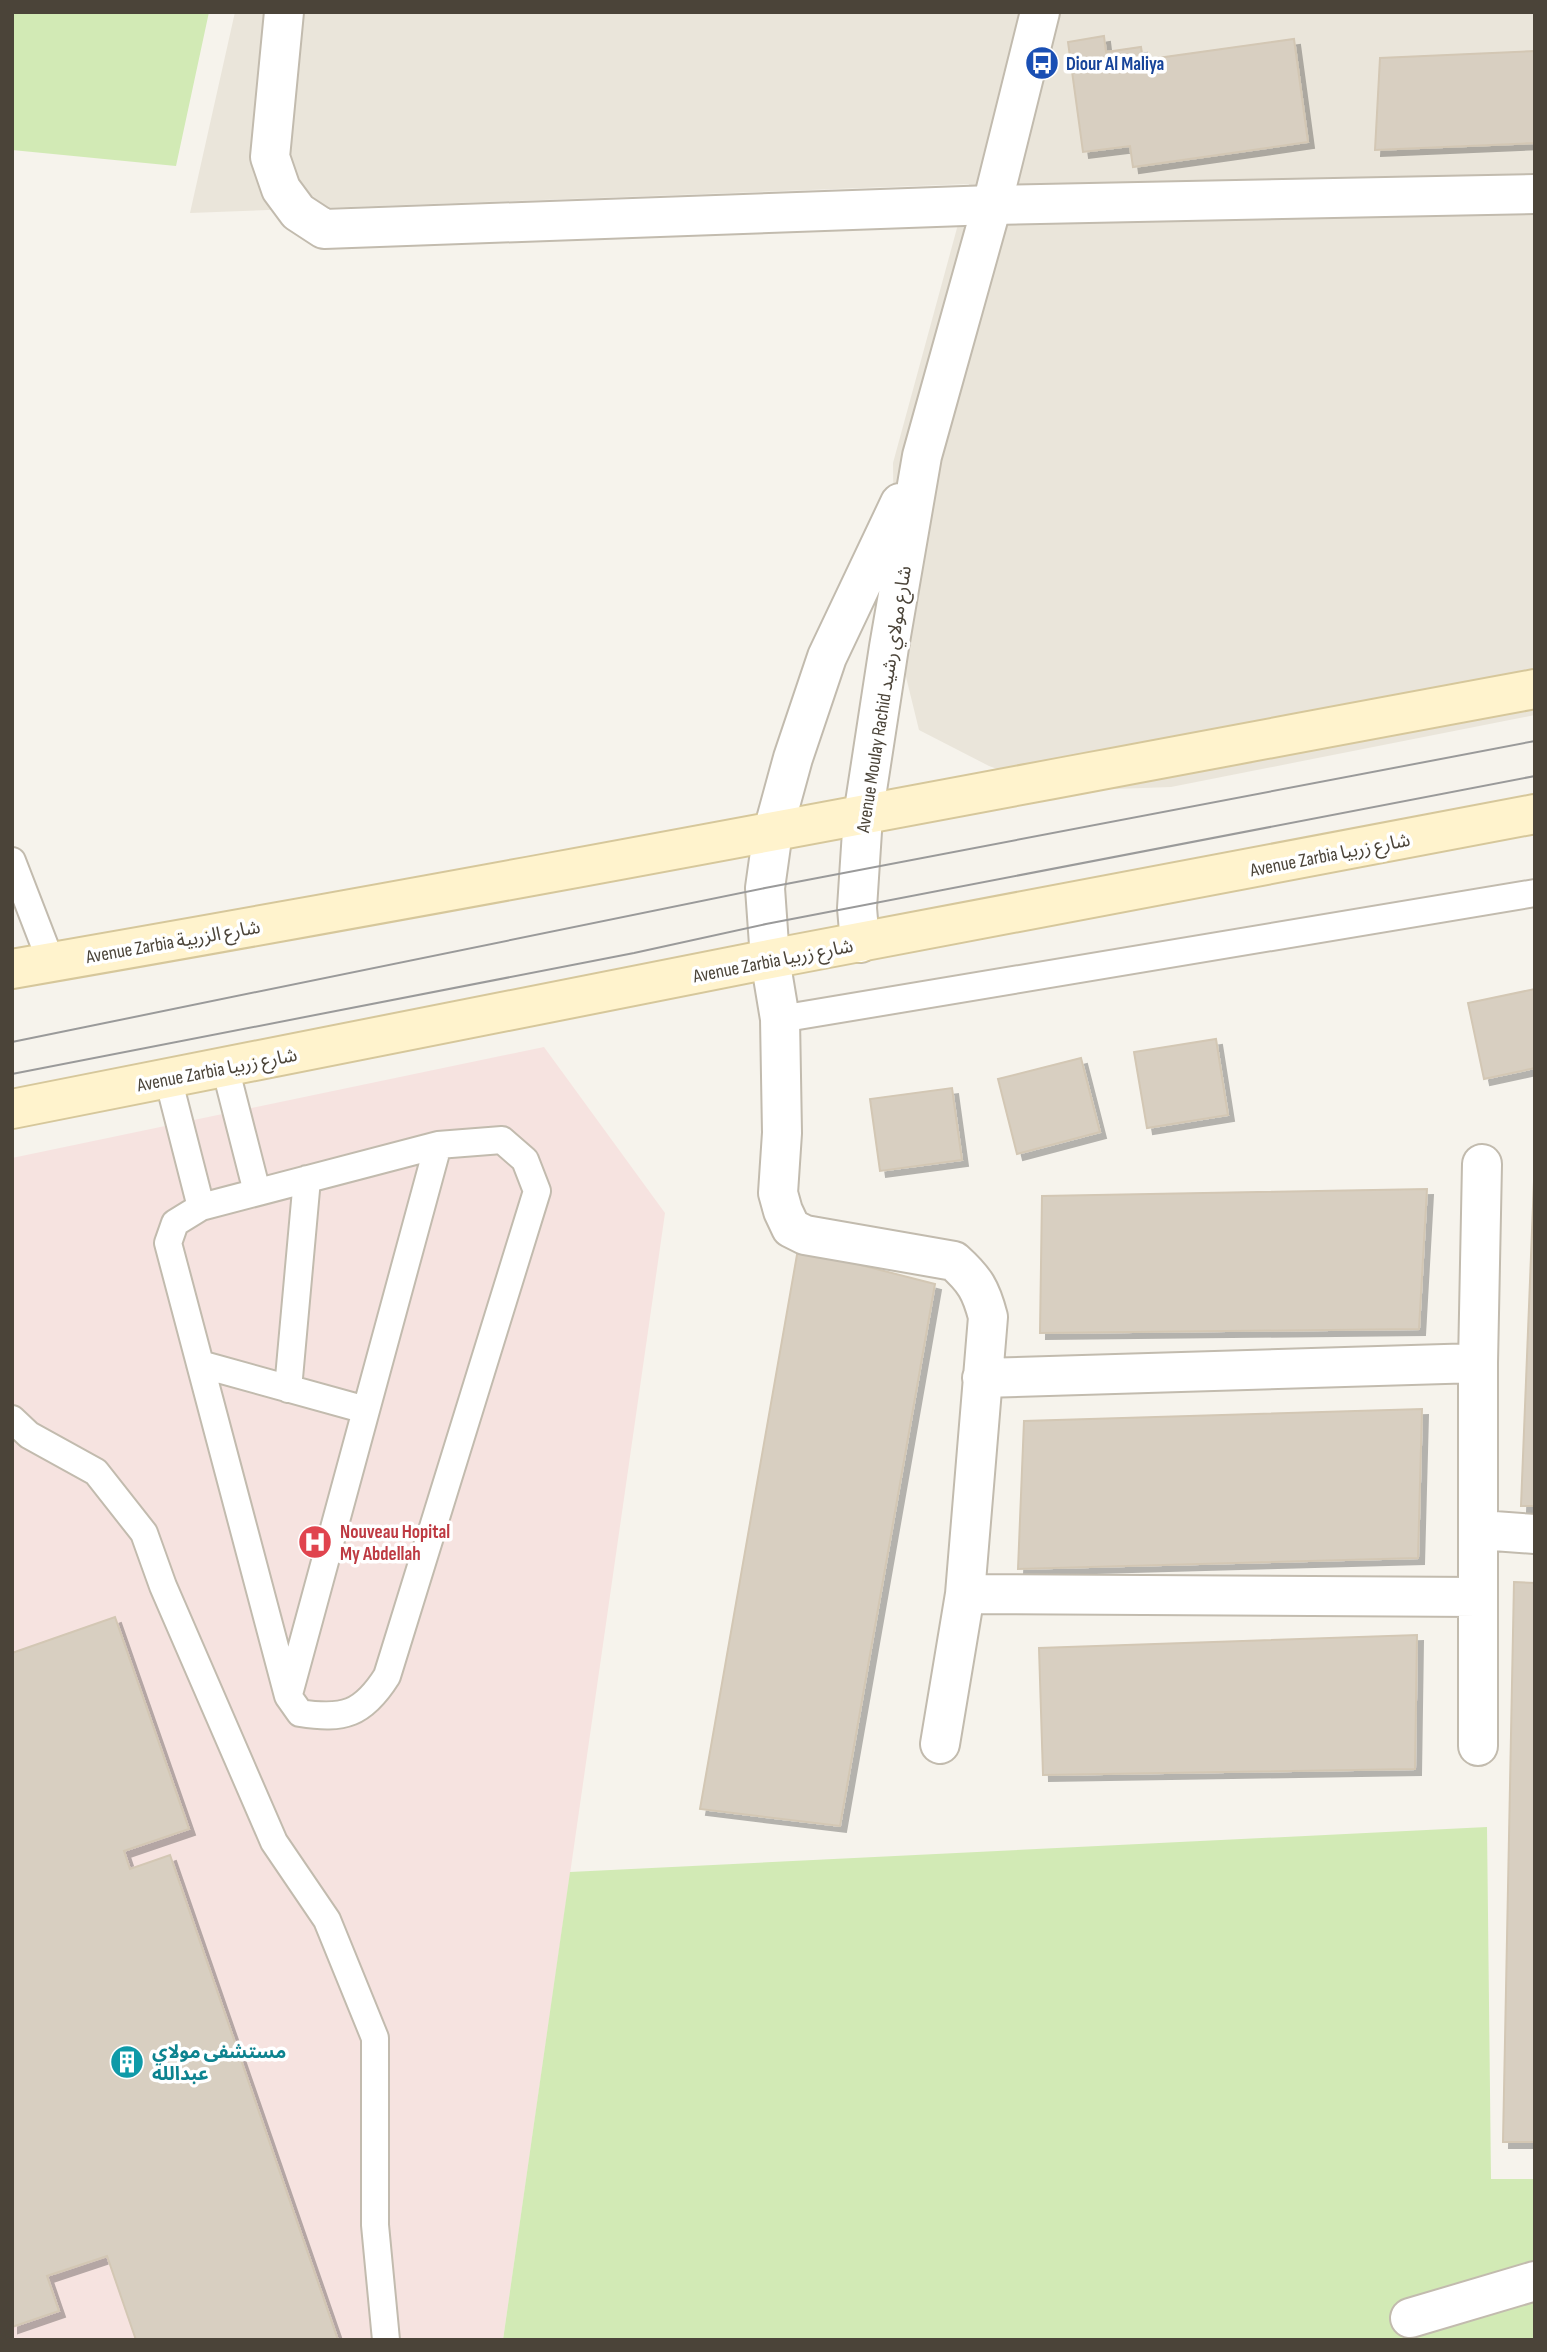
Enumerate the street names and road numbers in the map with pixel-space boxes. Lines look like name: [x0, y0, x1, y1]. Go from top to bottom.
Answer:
street label: Avenue Moulay Rachid شارع مولاي رشيد: [852, 564, 919, 836]
street label: Avenue Zarbia شارع زربيا: [1247, 829, 1413, 883]
street label: Avenue Zarbia شارع الزربية: [83, 916, 262, 970]
street label: Avenue Zarbia شارع زربيا: [690, 935, 856, 989]
street label: Avenue Zarbia شارع زربيا: [134, 1044, 300, 1098]

